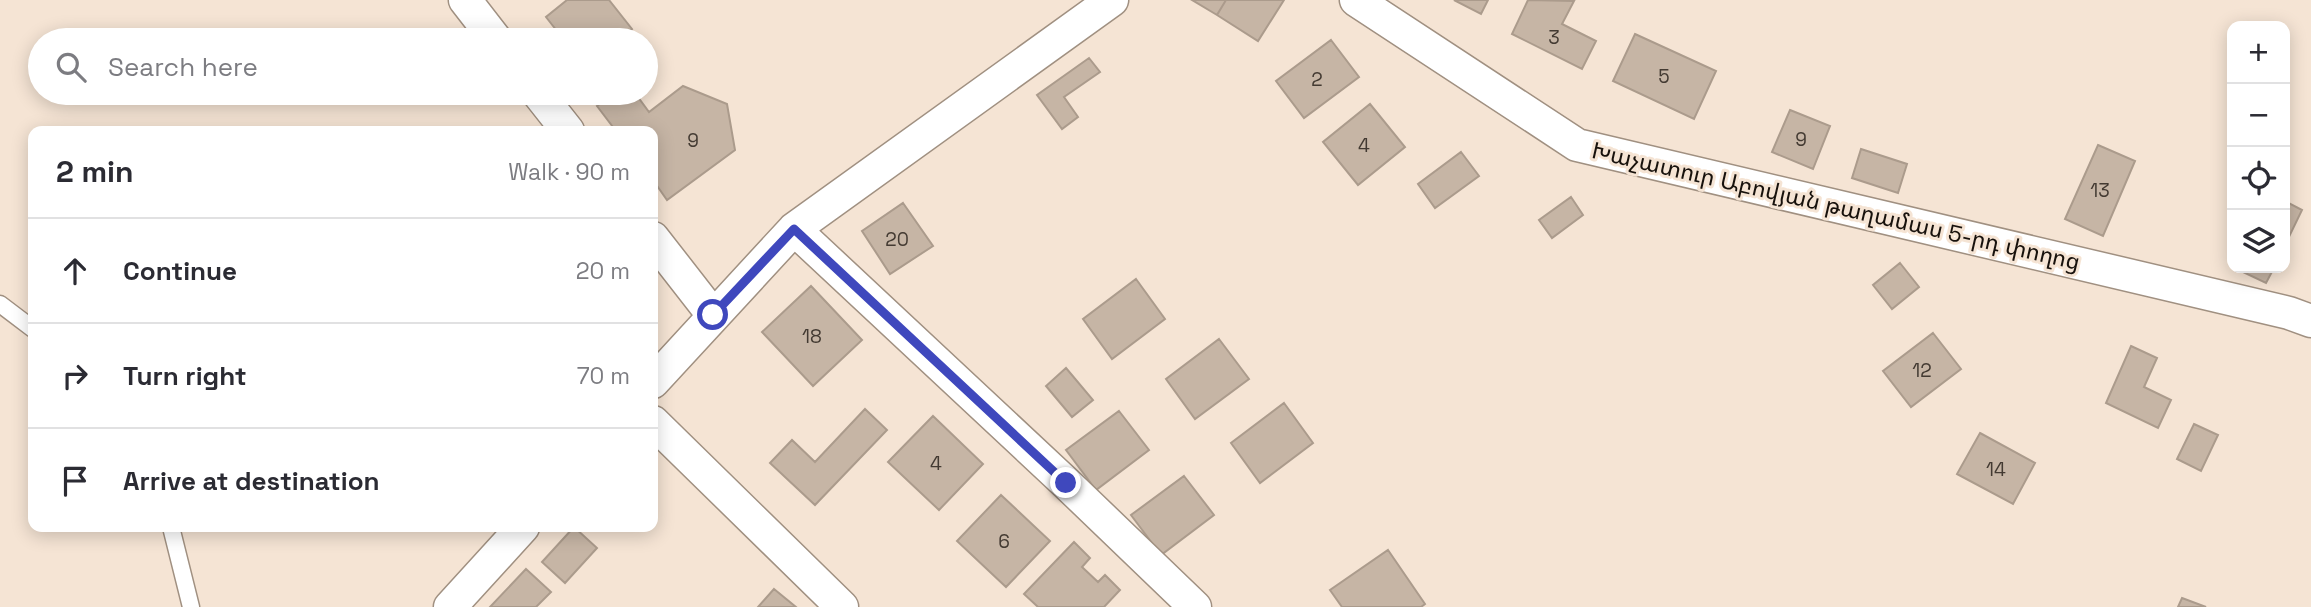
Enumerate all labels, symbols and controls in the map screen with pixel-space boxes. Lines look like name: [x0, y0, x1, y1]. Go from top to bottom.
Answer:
map controls: [2227, 21, 2290, 273]
button: +: [2227, 21, 2290, 84]
house number: 3: [1548, 25, 1560, 50]
search box: [28, 28, 658, 105]
icon: search: [52, 48, 90, 86]
text: Search here: [108, 50, 258, 84]
house number: 5: [1658, 64, 1670, 89]
house number: 2: [1311, 67, 1323, 92]
button: −: [2227, 84, 2290, 147]
house number: 9: [1795, 127, 1807, 152]
house number: 9: [687, 128, 699, 153]
house number: 4: [1358, 133, 1370, 158]
street label: Խաչատուր Աբովյան թաղամաս 5-րդ փողոց: [1589, 135, 2083, 277]
button: locate: [2227, 147, 2290, 210]
text: 2 min: [56, 152, 134, 191]
text: Walk · 90 m: [508, 157, 630, 187]
house number: 13: [2090, 178, 2110, 203]
button: layers: [2227, 210, 2290, 273]
house number: 20: [885, 227, 909, 252]
icon: ahead: [56, 252, 94, 290]
text: Continue: [123, 254, 237, 288]
text: 20 m: [576, 256, 630, 286]
route start: [697, 299, 728, 330]
house number: 18: [802, 324, 822, 349]
icon: right: [56, 357, 94, 395]
house number: 12: [1912, 358, 1932, 383]
text: Turn right: [123, 359, 247, 393]
text: 70 m: [577, 361, 630, 391]
house number: 4: [930, 451, 942, 476]
house number: 14: [1986, 457, 2006, 482]
icon: arrive: [56, 462, 94, 500]
text: Arrive at destination: [123, 464, 380, 498]
route end: [1050, 467, 1081, 498]
house number: 6: [998, 529, 1010, 554]

